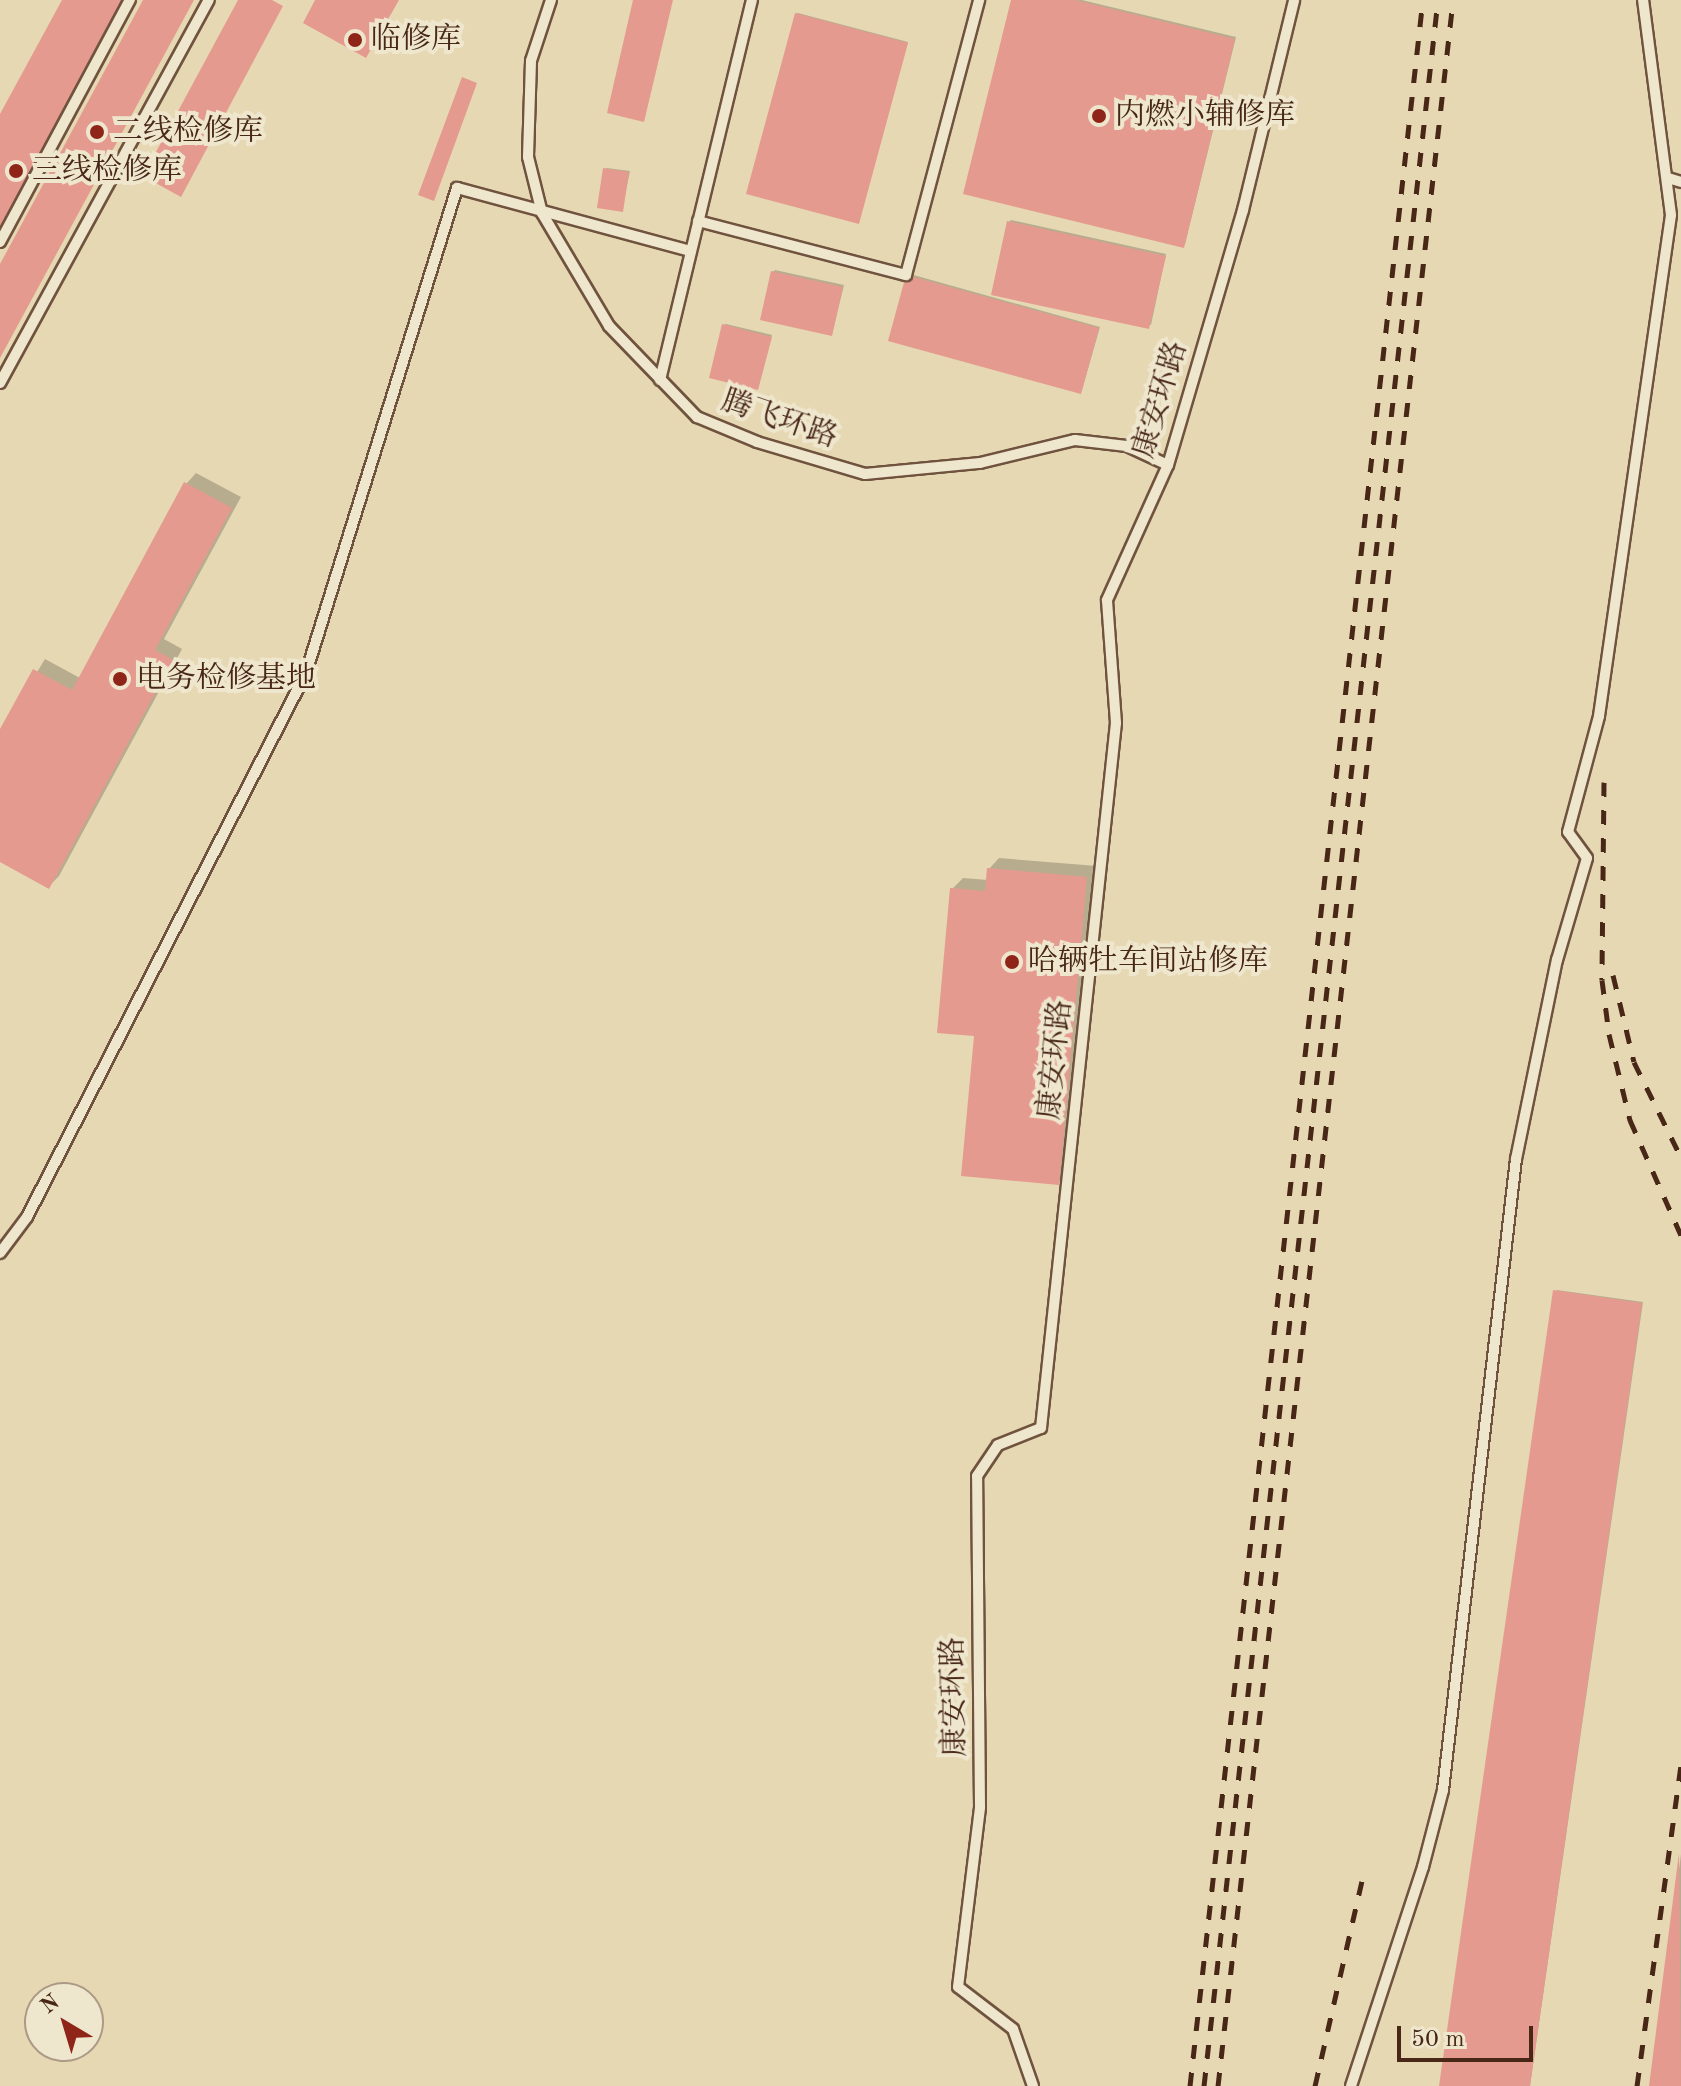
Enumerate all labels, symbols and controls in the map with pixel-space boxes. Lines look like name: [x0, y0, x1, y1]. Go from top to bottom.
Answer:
place label: 临修库: [371, 22, 461, 58]
marker: 临修库: [346, 31, 364, 49]
place label: 内燃小辅修库: [1115, 98, 1295, 134]
marker: 内燃小辅修库: [1090, 107, 1108, 125]
place label: 二线检修库: [113, 114, 263, 150]
marker: 二线检修库: [88, 123, 106, 141]
place label: 三线检修库: [32, 153, 182, 189]
marker: 三线检修库: [7, 162, 25, 180]
street label: 康安环路: [1126, 337, 1196, 463]
street label: 腾飞环路: [716, 383, 842, 457]
place label: 电务检修基地: [136, 661, 316, 697]
marker: 电务检修基地: [111, 670, 129, 688]
place label: 哈辆牡车间站修库: [1028, 944, 1268, 980]
marker: 哈辆牡车间站修库: [1003, 953, 1021, 971]
street label: 康安环路: [1032, 998, 1080, 1122]
street label: 康安环路: [936, 1637, 974, 1757]
north arrow: [24, 1982, 104, 2062]
text: N: [37, 1991, 64, 2019]
scale bar: [1401, 2010, 1537, 2060]
text: 50 m: [1411, 2028, 1465, 2052]

